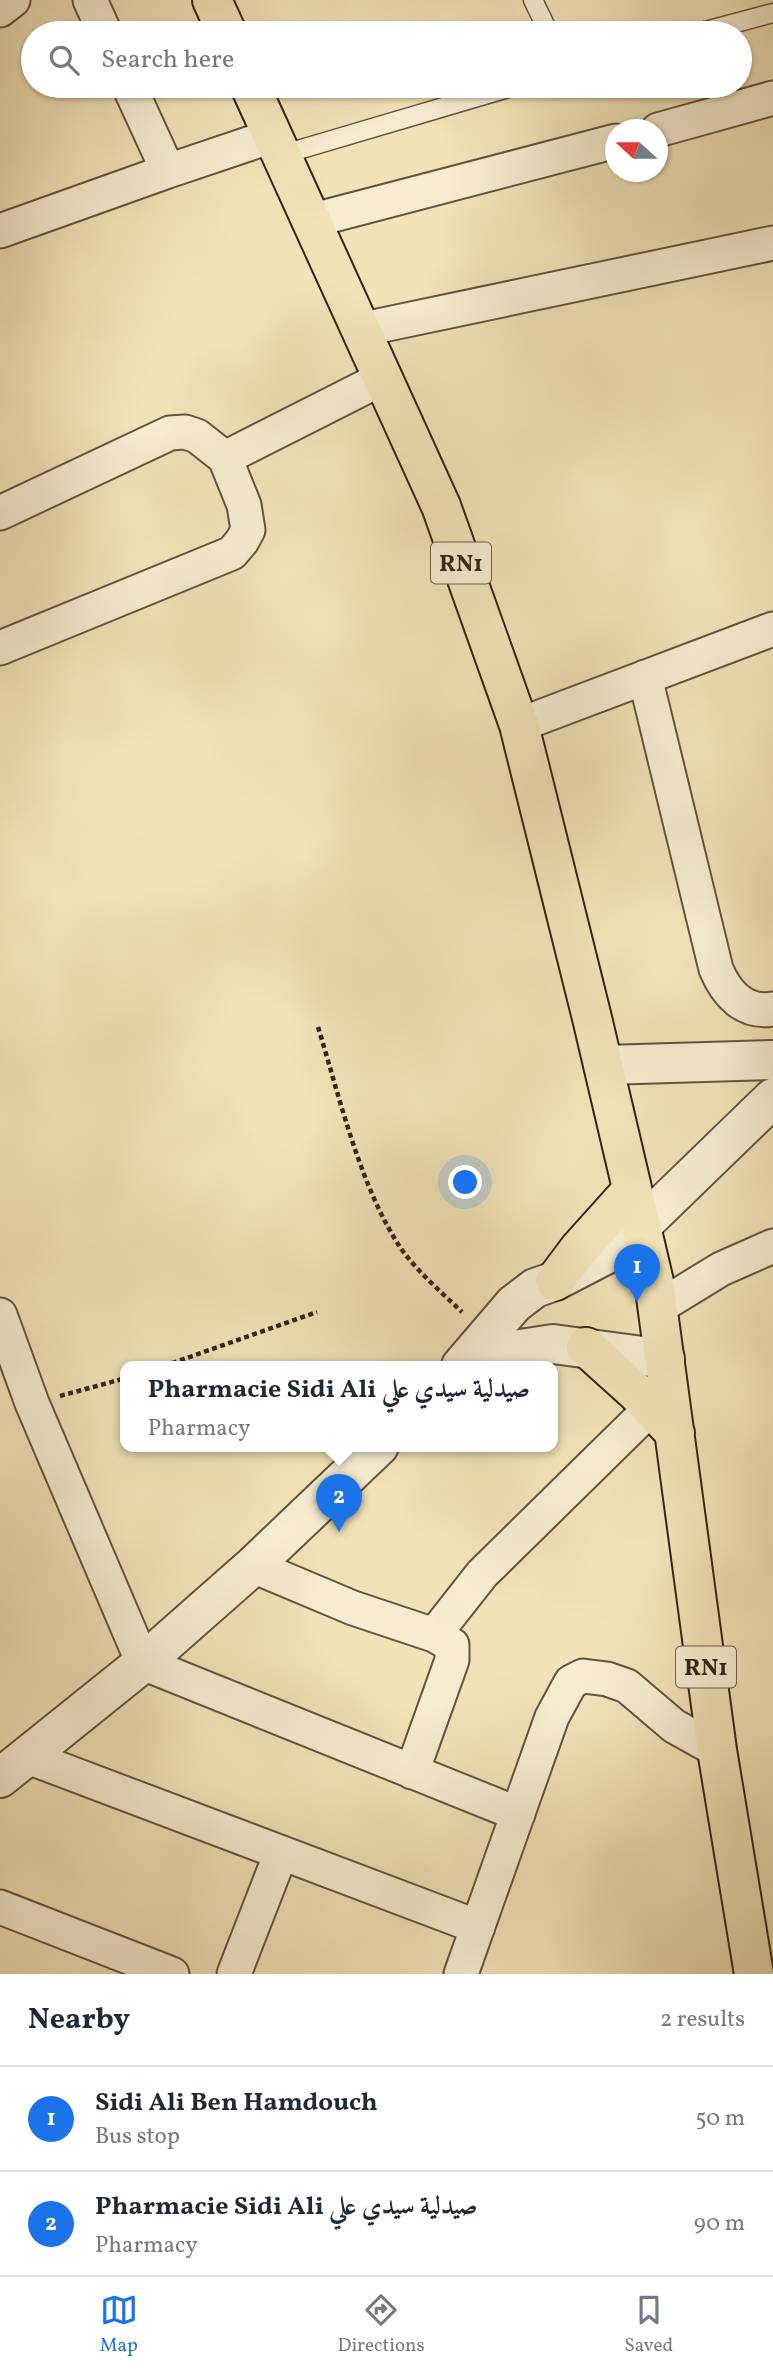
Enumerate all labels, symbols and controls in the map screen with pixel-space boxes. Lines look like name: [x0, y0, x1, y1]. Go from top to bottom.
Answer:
search box: [21, 21, 752, 98]
icon: search: [45, 41, 83, 79]
text: Search here: [101, 42, 234, 78]
north arrow: [605, 119, 668, 182]
road number: RN1: [431, 542, 491, 584]
your location: [448, 1165, 482, 1199]
pin: 1: [614, 1244, 660, 1302]
popup: [120, 1361, 558, 1452]
text: Pharmacie Sidi Ali صيدلية سيدي علي: [148, 1372, 530, 1408]
text: Pharmacy: [148, 1413, 250, 1445]
pin: 2: [316, 1474, 362, 1532]
road number: RN1: [676, 1646, 736, 1688]
text: Nearby: [28, 1999, 130, 2041]
text: 2 results: [660, 2004, 745, 2036]
text: Sidi Ali Ben Hamdouch: [95, 2085, 378, 2121]
text: 1: [46, 2103, 56, 2135]
text: 50 m: [696, 2103, 745, 2135]
text: Bus stop: [95, 2121, 180, 2153]
text: Pharmacie Sidi Ali صيدلية سيدي علي: [95, 2189, 478, 2225]
text: 2: [45, 2208, 57, 2240]
text: 90 m: [694, 2208, 745, 2240]
text: Pharmacy: [95, 2230, 198, 2262]
tab: Map: [100, 2291, 138, 2359]
tab: Directions: [338, 2291, 425, 2359]
tab: Saved: [624, 2291, 673, 2359]

